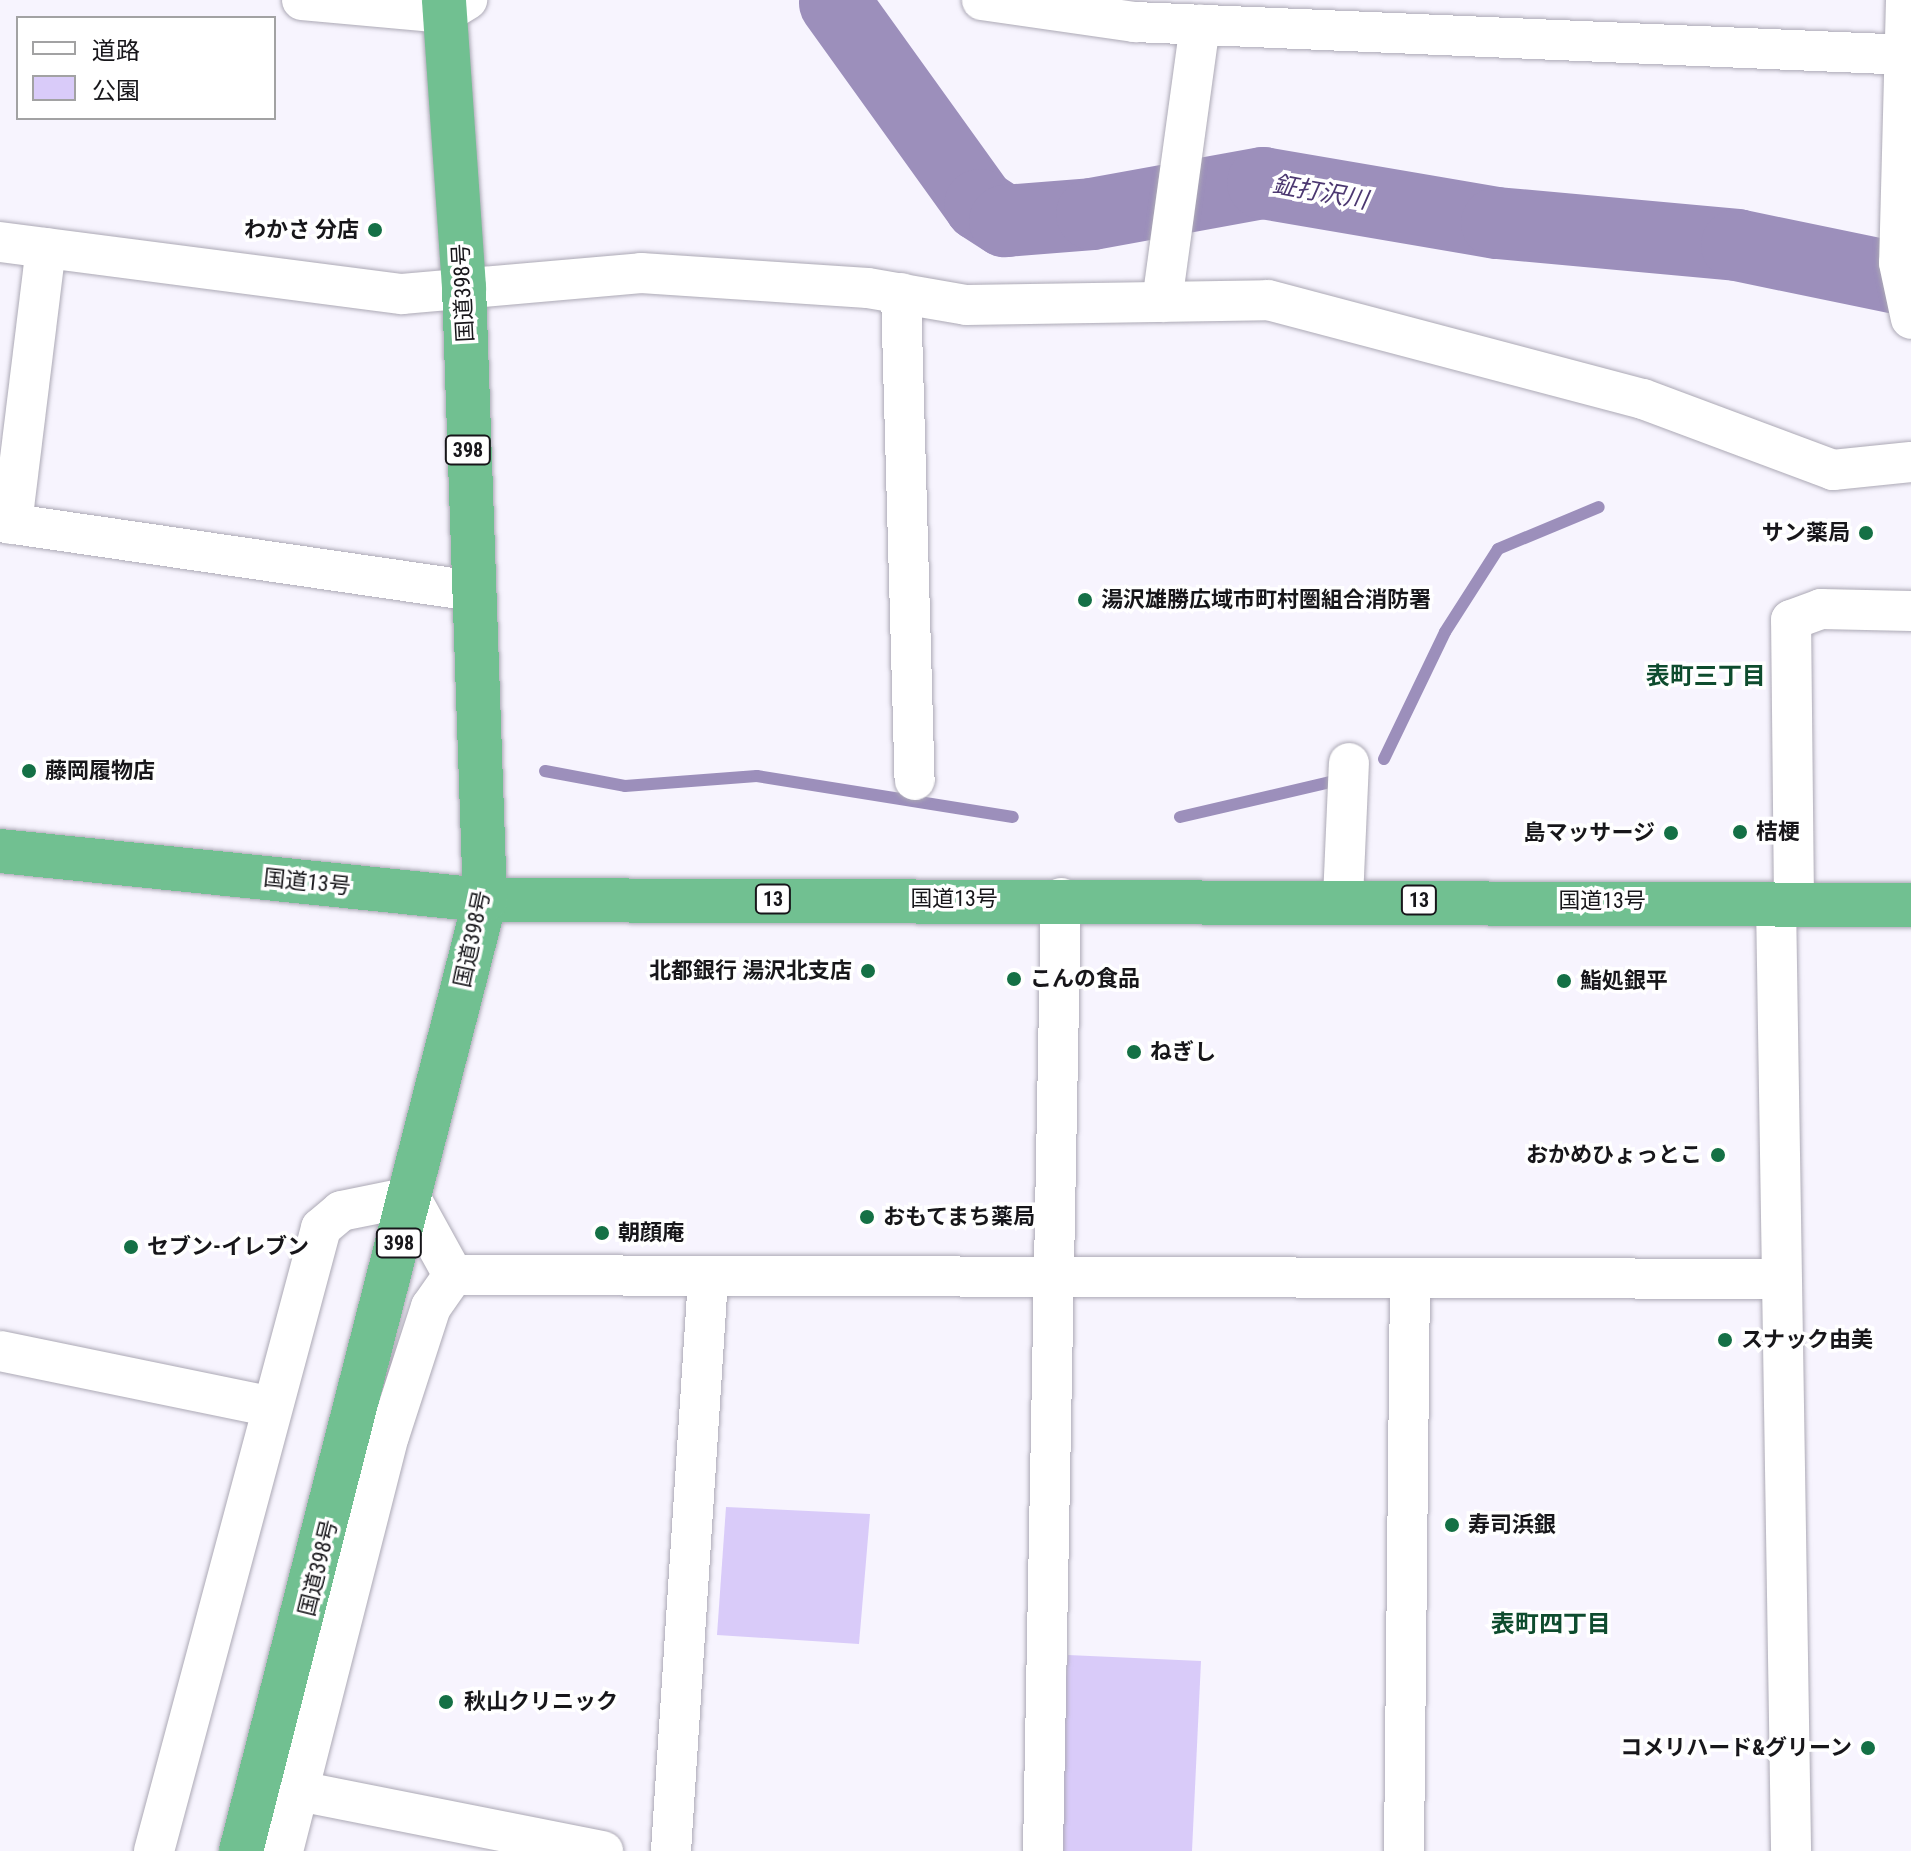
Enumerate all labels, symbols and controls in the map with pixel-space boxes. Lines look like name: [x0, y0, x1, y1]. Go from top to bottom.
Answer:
legend: [16, 16, 276, 120]
text: 道路: [92, 37, 140, 65]
text: 公園: [92, 77, 140, 105]
water label: 鉦打沢川: [1270, 170, 1370, 216]
place label: わかさ 分店: [244, 217, 359, 243]
marker: わかさ 分店: [366, 221, 384, 239]
street label: 国道398号: [447, 243, 479, 343]
road number: 398: [444, 434, 492, 466]
place label: サン薬局: [1762, 520, 1850, 546]
marker: サン薬局: [1857, 524, 1875, 542]
place label: 湯沢雄勝広域市町村圏組合消防署: [1101, 587, 1431, 613]
marker: 湯沢雄勝広域市町村圏組合消防署: [1076, 591, 1094, 609]
district label: 表町三丁目: [1646, 663, 1766, 691]
place label: 藤岡履物店: [45, 758, 155, 784]
marker: 藤岡履物店: [20, 762, 38, 780]
place label: 桔梗: [1756, 819, 1800, 845]
place label: 島マッサージ: [1523, 820, 1655, 846]
marker: 桔梗: [1731, 823, 1749, 841]
marker: 島マッサージ: [1662, 824, 1680, 842]
street label: 国道13号: [262, 864, 352, 900]
road number: 13: [753, 883, 793, 915]
road number: 13: [1399, 884, 1439, 916]
street label: 国道13号: [910, 886, 998, 912]
street label: 国道398号: [449, 888, 495, 990]
street label: 国道13号: [1558, 888, 1646, 914]
place label: 北都銀行 湯沢北支店: [649, 958, 852, 984]
marker: 北都銀行 湯沢北支店: [859, 962, 877, 980]
place label: こんの食品: [1030, 966, 1140, 992]
place label: 鮨処銀平: [1580, 968, 1668, 994]
marker: こんの食品: [1005, 970, 1023, 988]
marker: 鮨処銀平: [1555, 972, 1573, 990]
place label: ねぎし: [1150, 1039, 1216, 1065]
marker: ねぎし: [1125, 1043, 1143, 1061]
place label: おかめひょっとこ: [1526, 1142, 1702, 1168]
marker: おかめひょっとこ: [1709, 1146, 1727, 1164]
place label: おもてまち薬局: [883, 1204, 1037, 1230]
marker: おもてまち薬局: [858, 1208, 876, 1226]
place label: 朝顔庵: [618, 1220, 684, 1246]
marker: 朝顔庵: [593, 1224, 611, 1242]
road number: 398: [375, 1227, 423, 1259]
place label: セブン-イレブン: [147, 1234, 309, 1260]
marker: セブン-イレブン: [122, 1238, 140, 1256]
place label: スナック由美: [1741, 1327, 1873, 1353]
marker: スナック由美: [1716, 1331, 1734, 1349]
place label: 寿司浜銀: [1468, 1512, 1556, 1538]
marker: 寿司浜銀: [1443, 1516, 1461, 1534]
street label: 国道398号: [293, 1517, 343, 1619]
district label: 表町四丁目: [1491, 1611, 1611, 1639]
place label: 秋山クリニック: [464, 1689, 618, 1715]
marker: 秋山クリニック: [435, 1691, 457, 1713]
place label: コメリハード&グリーン: [1619, 1735, 1852, 1761]
marker: コメリハード&グリーン: [1859, 1739, 1877, 1757]

